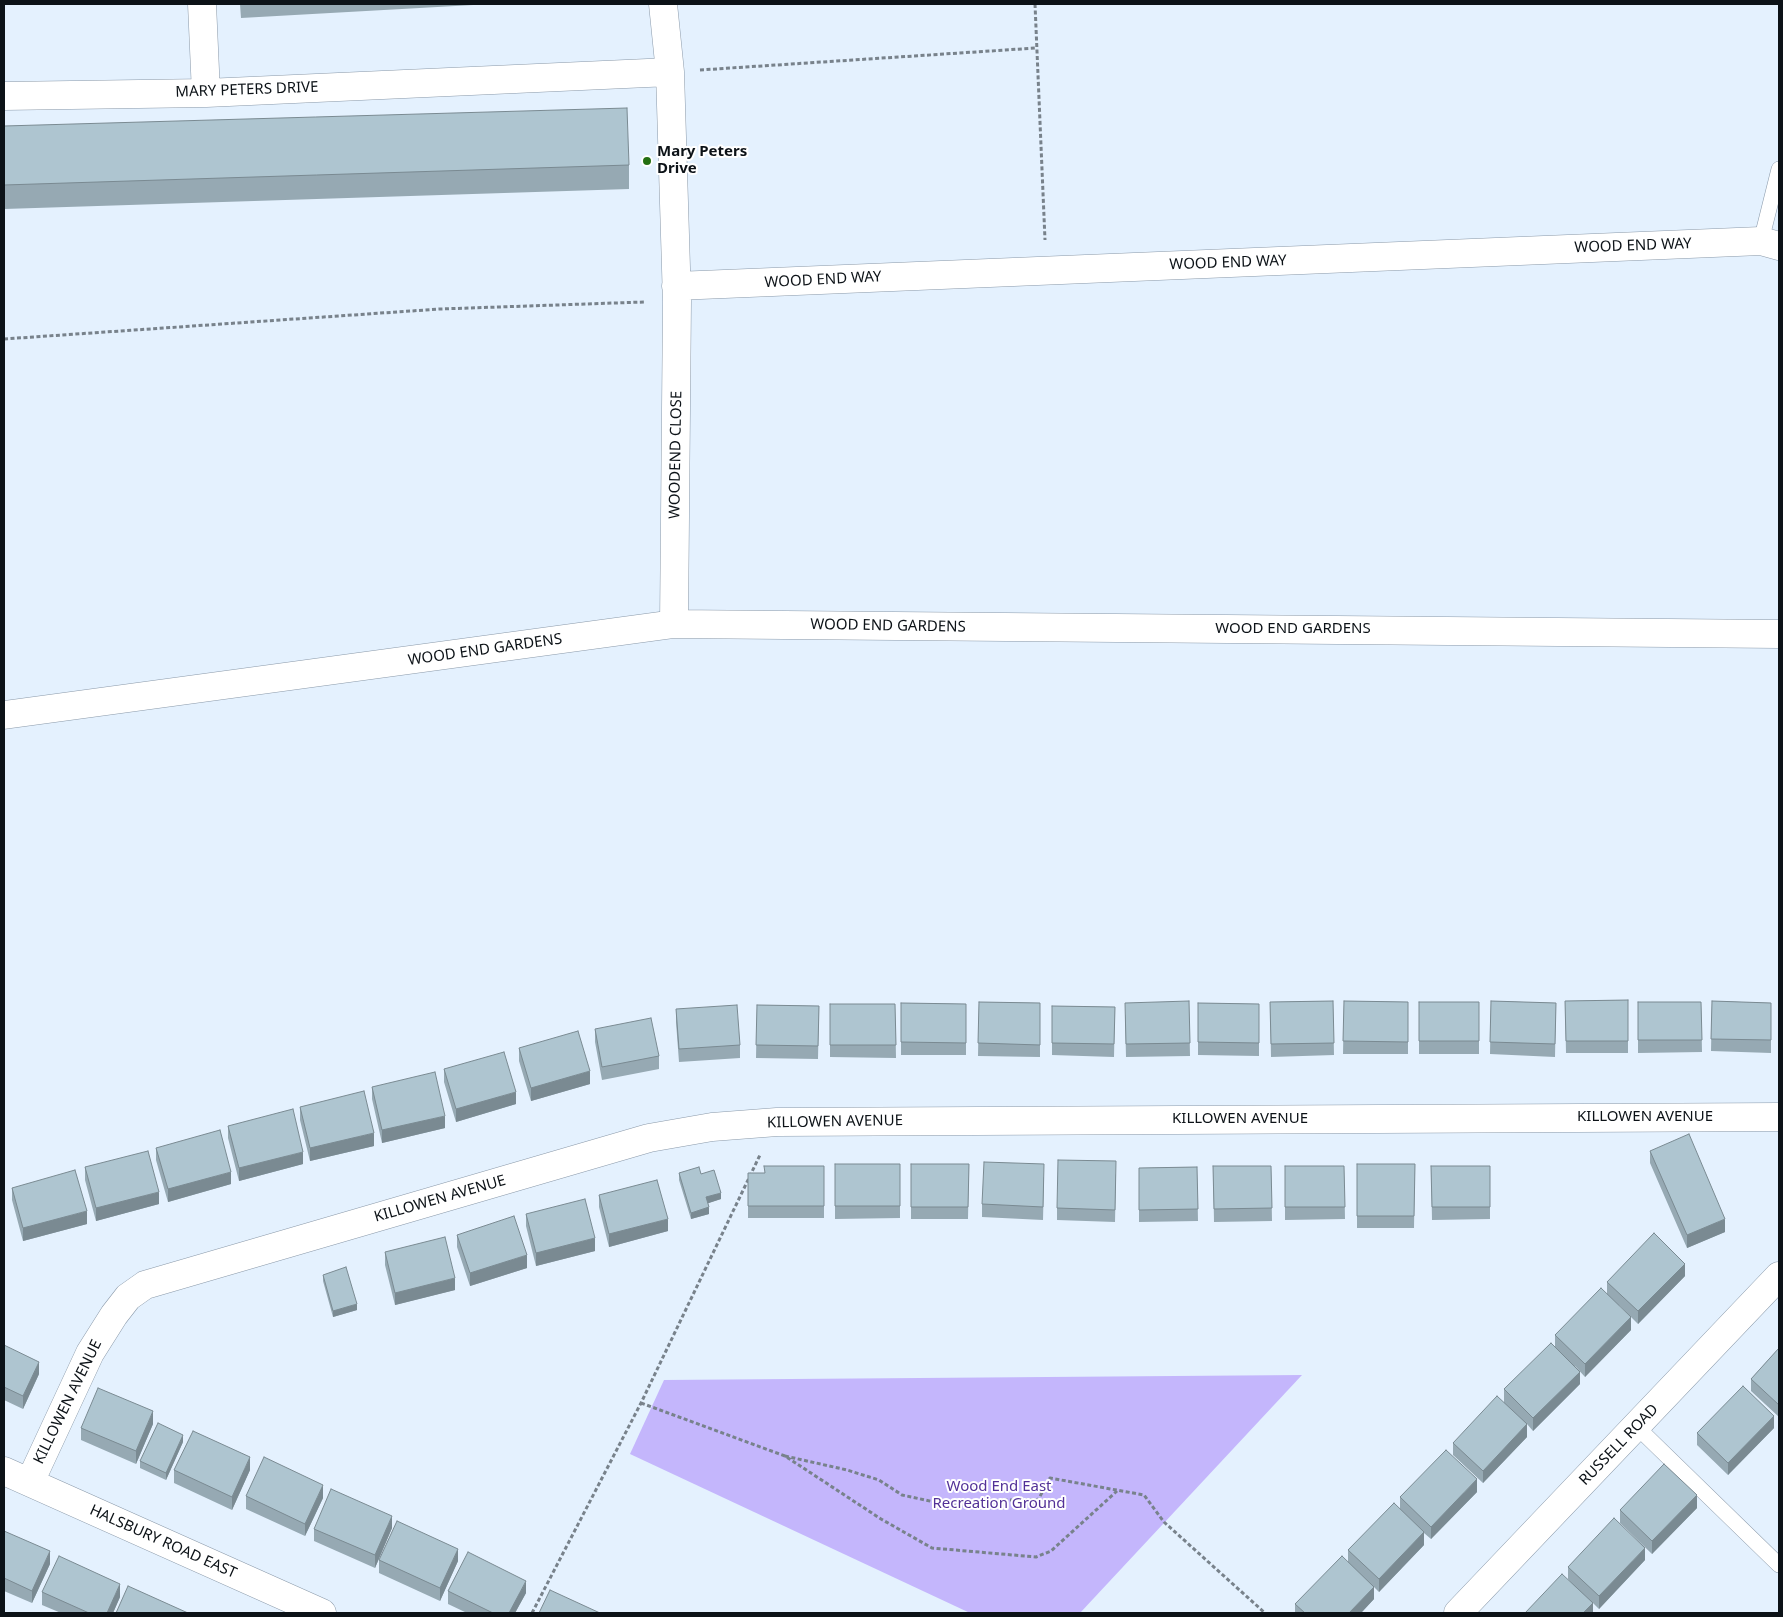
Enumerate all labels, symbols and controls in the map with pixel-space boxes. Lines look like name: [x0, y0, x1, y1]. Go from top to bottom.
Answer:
street label: MARY PETERS DRIVE: [175, 79, 319, 101]
place label: Mary Peters Drive: [657, 143, 747, 178]
marker: Mary Peters Drive: [641, 155, 653, 167]
street label: WOOD END WAY: [1574, 235, 1692, 257]
street label: WOOD END WAY: [1169, 252, 1287, 274]
street label: WOOD END WAY: [764, 268, 882, 292]
street label: WOODEND CLOSE: [666, 391, 686, 519]
street label: WOOD END GARDENS: [810, 616, 966, 636]
street label: WOOD END GARDENS: [1215, 620, 1371, 638]
street label: WOOD END GARDENS: [407, 630, 563, 670]
street label: KILLOWEN AVENUE: [1577, 1108, 1713, 1126]
street label: KILLOWEN AVENUE: [1172, 1110, 1308, 1128]
street label: KILLOWEN AVENUE: [767, 1112, 903, 1132]
street label: KILLOWEN AVENUE: [372, 1172, 508, 1226]
street label: KILLOWEN AVENUE: [30, 1337, 106, 1467]
street label: RUSSELL ROAD: [1576, 1401, 1662, 1489]
park label: Wood End East Recreation Ground: [933, 1478, 1065, 1513]
street label: HALSBURY ROAD EAST: [87, 1501, 239, 1583]

